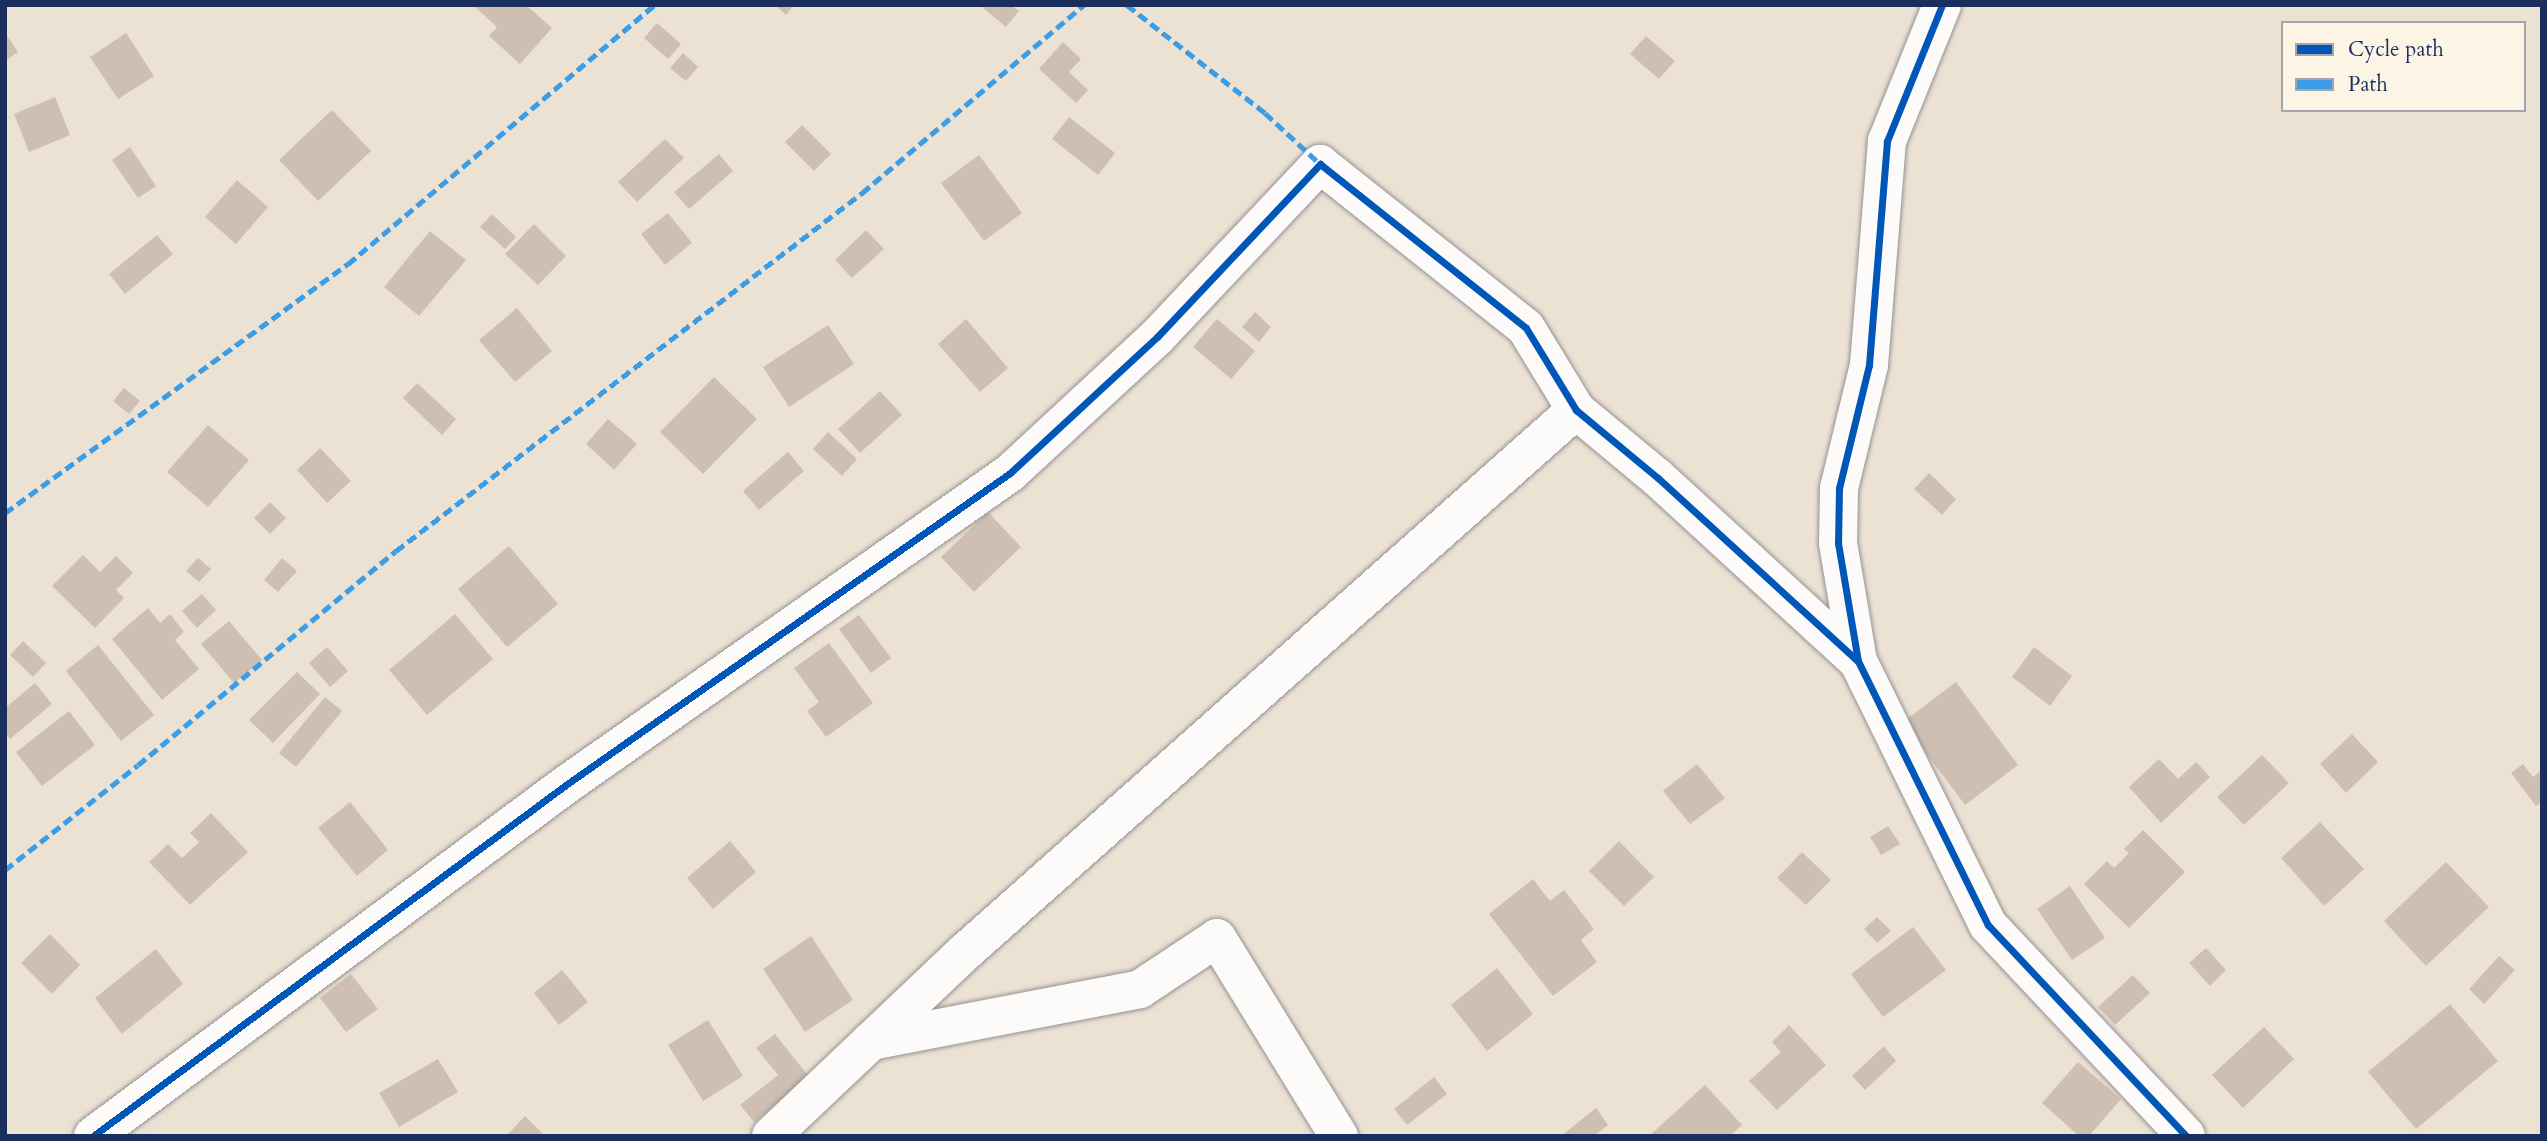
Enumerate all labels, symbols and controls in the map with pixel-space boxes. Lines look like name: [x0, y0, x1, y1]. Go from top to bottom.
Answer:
legend: [2281, 21, 2526, 112]
text: Cycle path: [2348, 35, 2444, 64]
text: Path: [2348, 70, 2388, 99]

